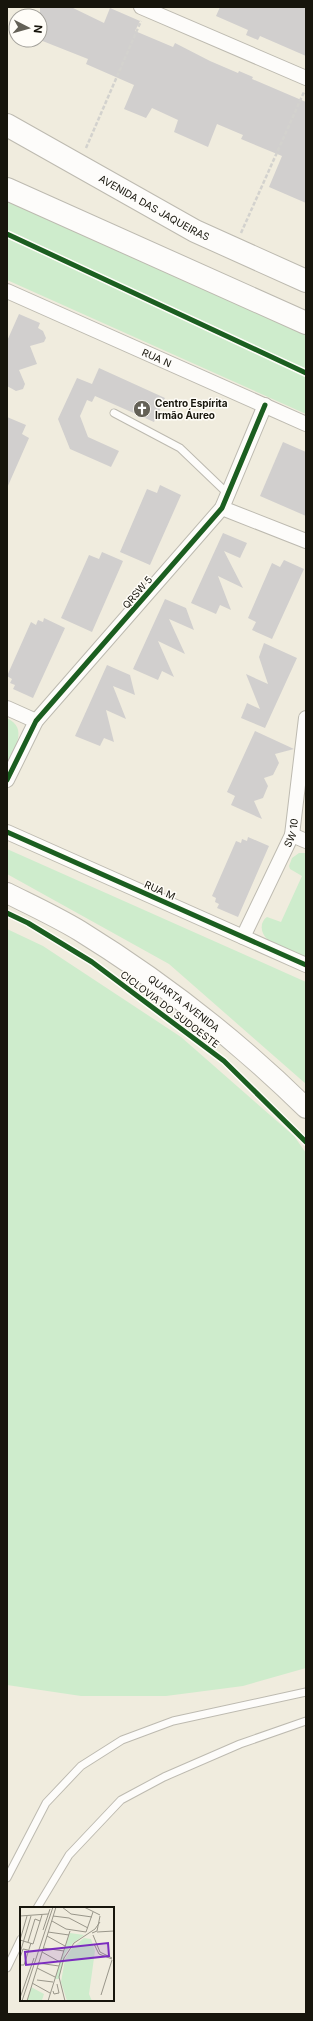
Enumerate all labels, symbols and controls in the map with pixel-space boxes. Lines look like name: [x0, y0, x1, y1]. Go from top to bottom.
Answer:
north arrow: [8, 8, 48, 48]
text: N: [31, 24, 45, 34]
street label: AVENIDA DAS JAQUEIRAS: [97, 172, 212, 243]
street label: RUA N: [140, 346, 173, 369]
place label: Centro Espírita Irmão Áureo: [155, 397, 228, 421]
church icon: Centro Espírita Irmão Áureo: [132, 399, 152, 419]
street label: QRSW 5: [120, 573, 154, 611]
street label: SW 10: [281, 818, 300, 849]
street label: RUA M: [143, 878, 177, 902]
street label: CICLOVIA DO SUDOESTE: [118, 968, 222, 1050]
street label: QUARTA AVENIDA: [146, 972, 222, 1034]
inset map: [20, 1907, 114, 2001]

